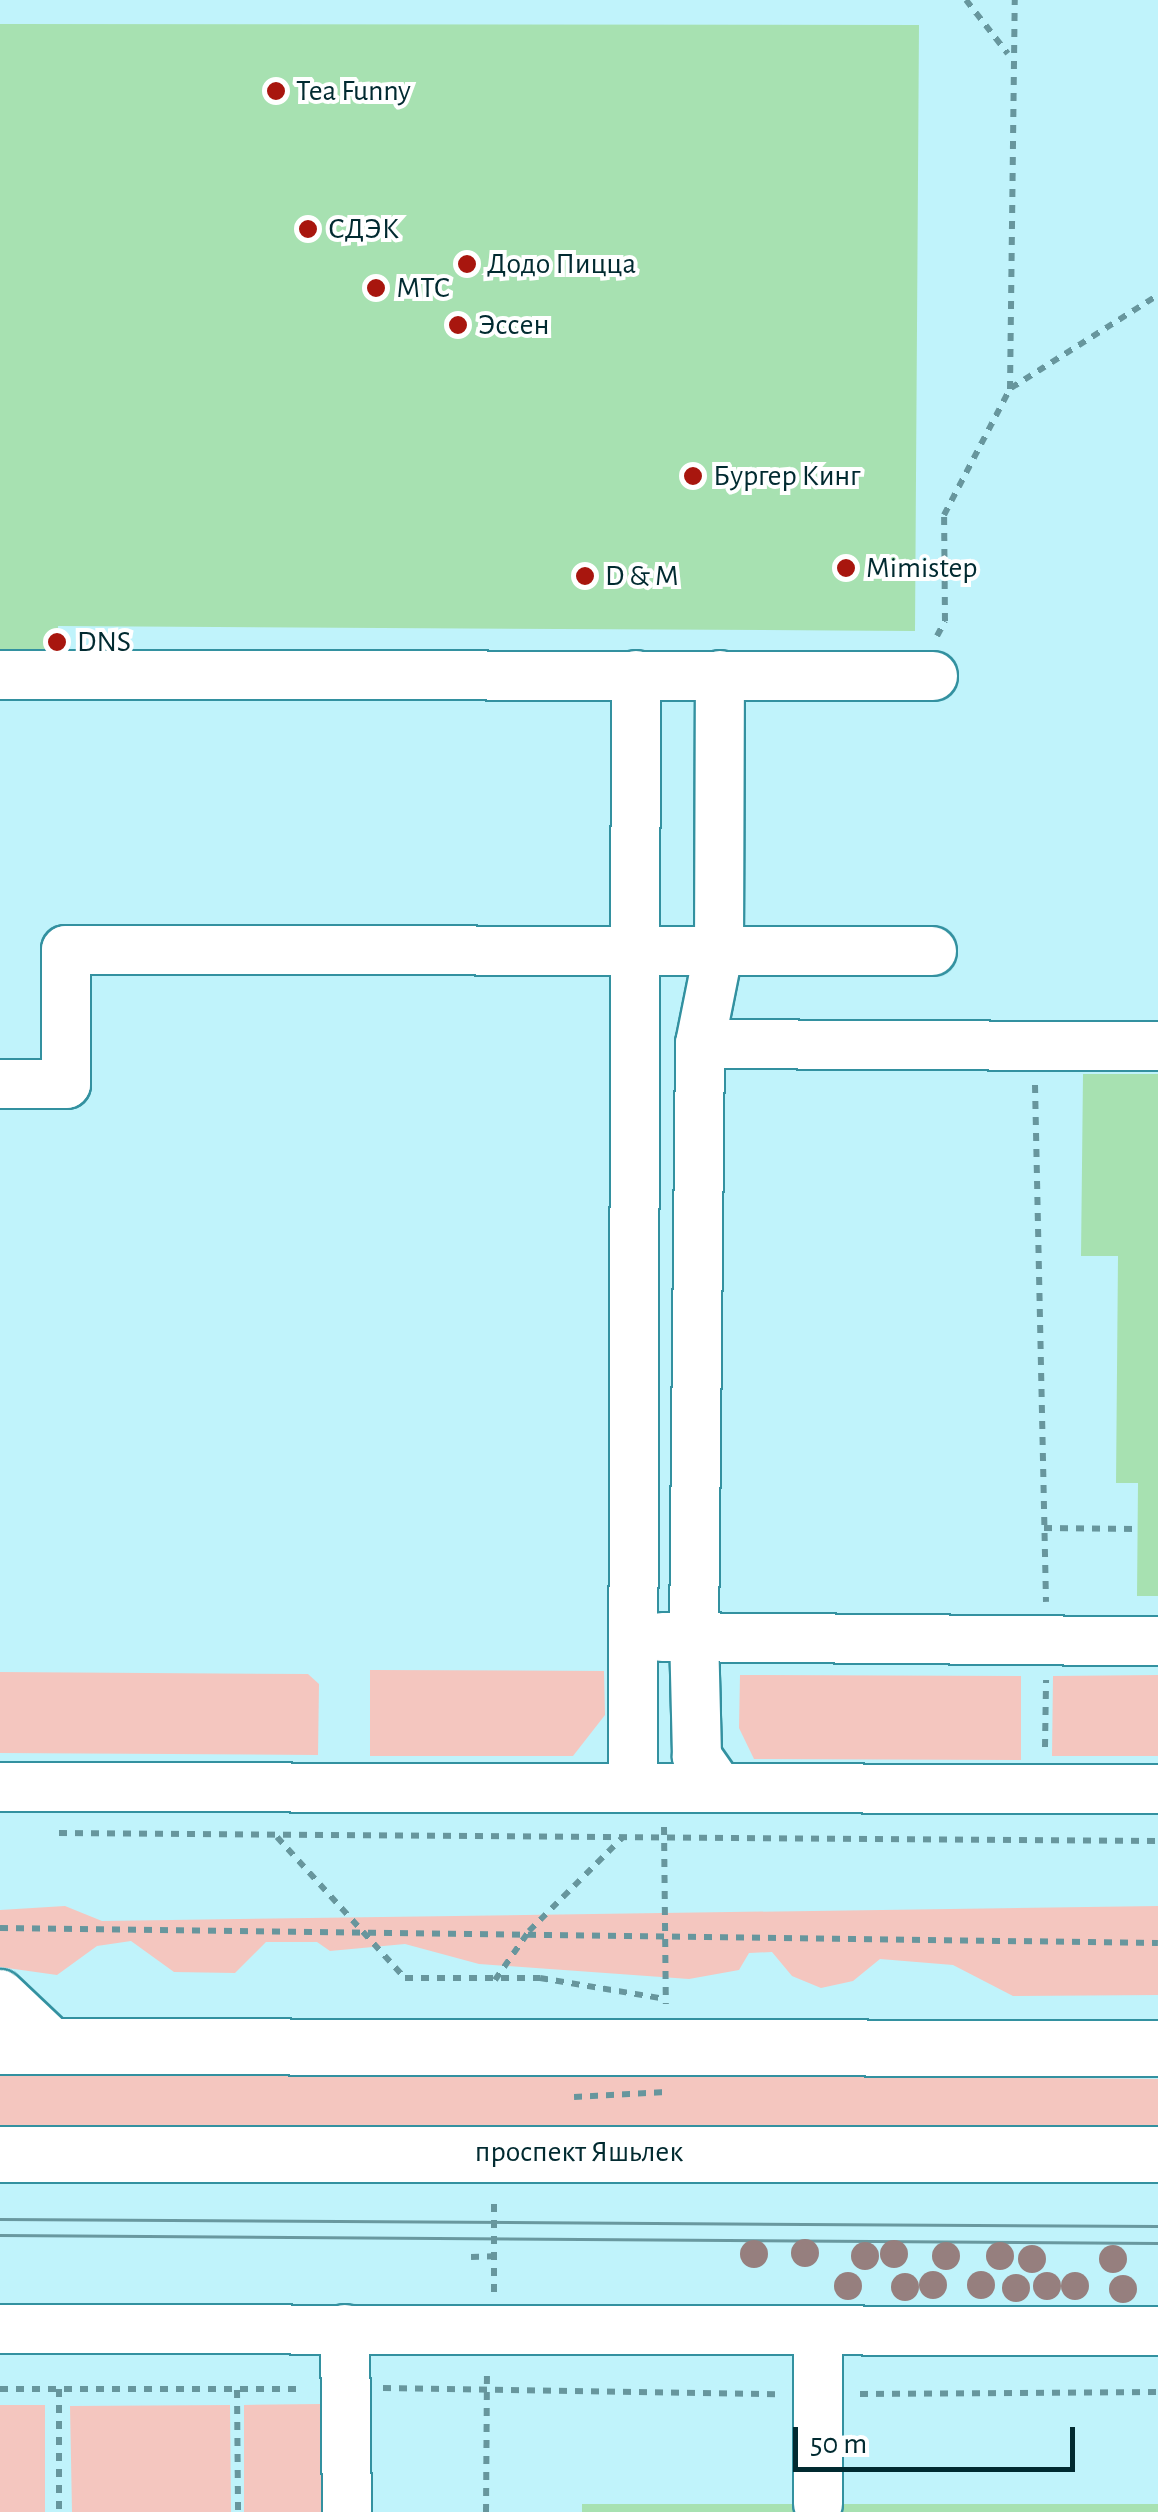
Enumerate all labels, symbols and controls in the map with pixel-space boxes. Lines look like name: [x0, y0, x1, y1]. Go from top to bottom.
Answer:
place label: Tea Funny: [296, 73, 411, 109]
marker: Tea Funny: [265, 80, 287, 102]
place label: СДЭК: [328, 211, 399, 247]
marker: СДЭК: [297, 218, 319, 240]
place label: Додо Пицца: [487, 246, 636, 282]
marker: Додо Пицца: [456, 253, 478, 275]
place label: МТС: [396, 270, 450, 306]
marker: МТС: [365, 277, 387, 299]
place label: Эссен: [478, 307, 550, 343]
marker: Эссен: [447, 314, 469, 336]
place label: Бургер Кинг: [713, 458, 860, 494]
marker: Бургер Кинг: [682, 465, 704, 487]
place label: Mimistep: [866, 550, 978, 586]
marker: Mimistep: [835, 557, 857, 579]
place label: D & M: [605, 558, 679, 594]
marker: D & M: [574, 565, 596, 587]
place label: DNS: [77, 624, 131, 660]
marker: DNS: [46, 631, 68, 653]
street label: проспект Яшьлек: [475, 2134, 683, 2170]
scale bar: [798, 2407, 1080, 2469]
text: 50 m: [810, 2429, 867, 2459]

